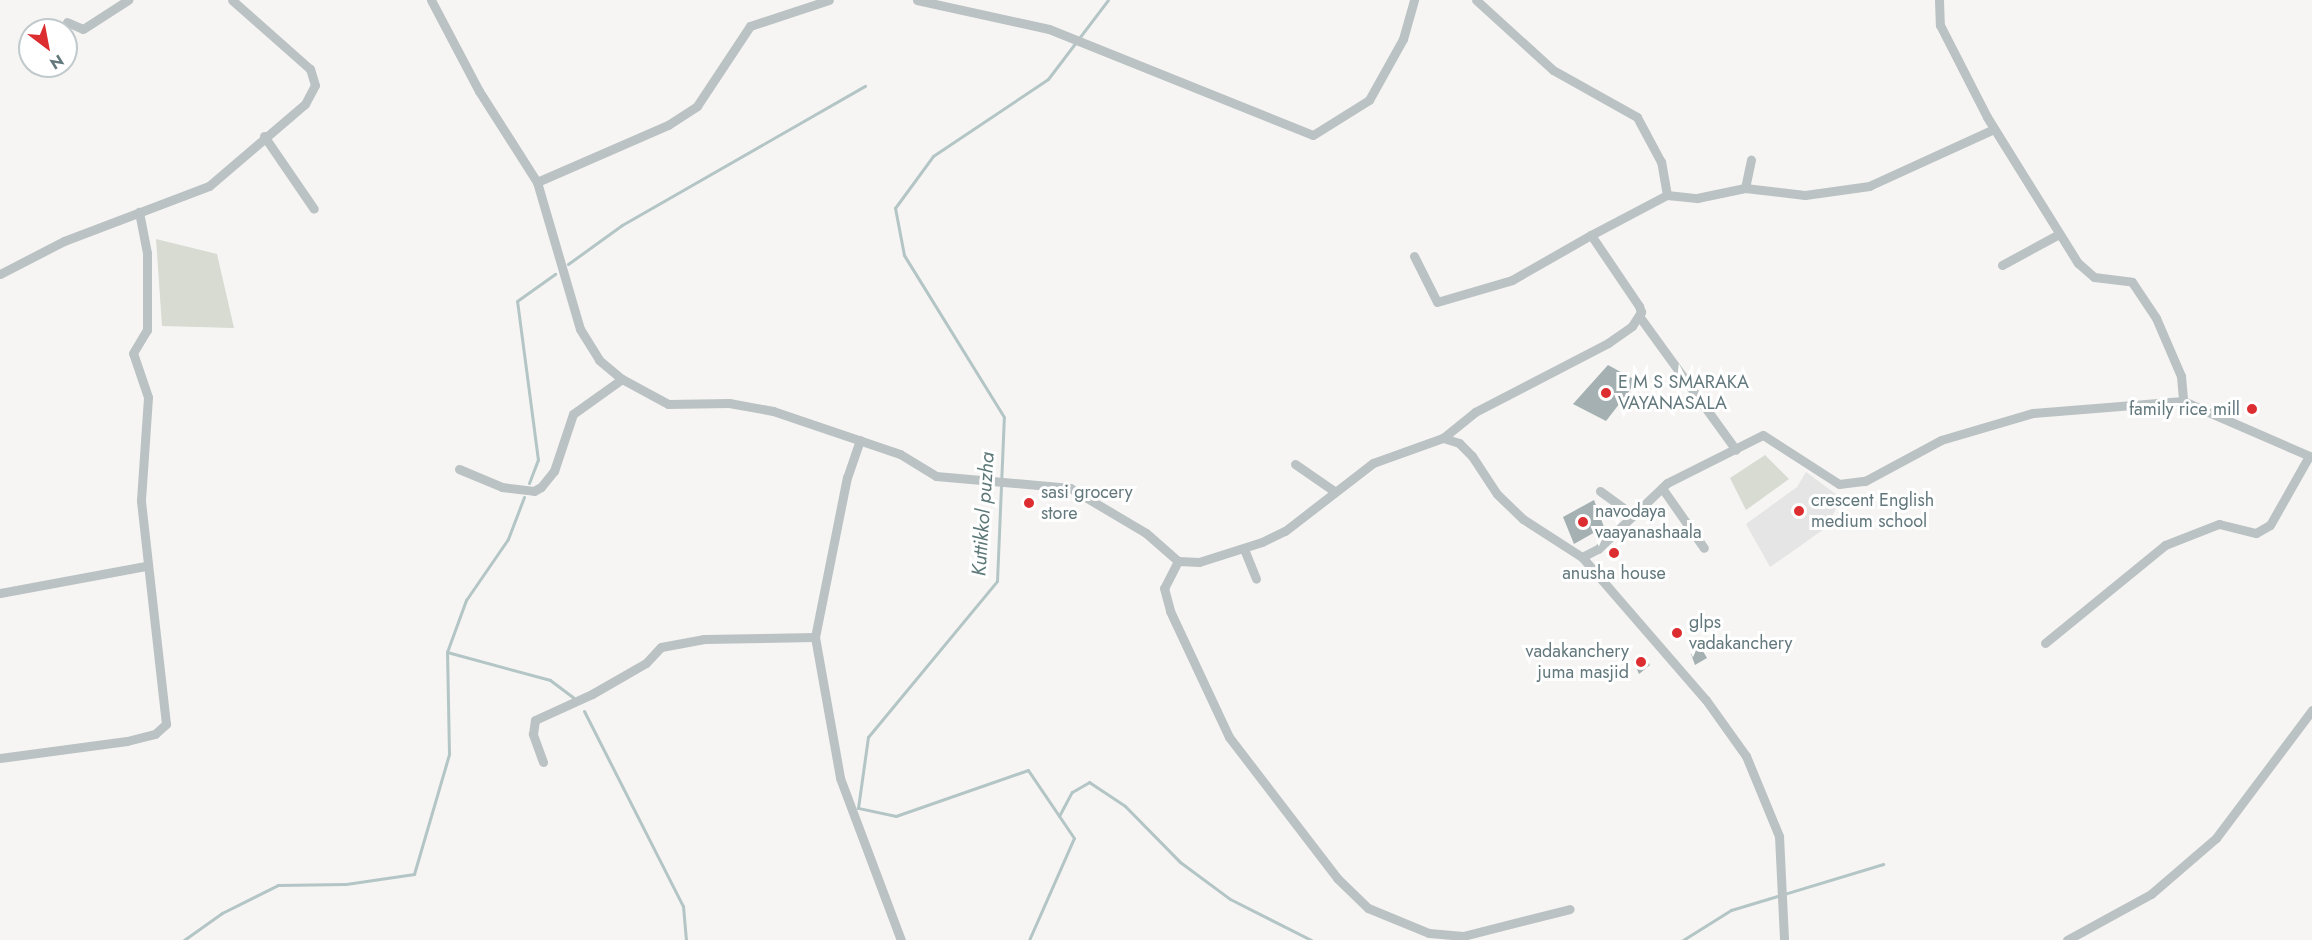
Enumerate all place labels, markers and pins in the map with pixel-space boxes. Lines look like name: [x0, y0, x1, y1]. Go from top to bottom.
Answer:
place label: E M S SMARAKA VAYANASALA: [1618, 372, 1749, 415]
marker: E M S SMARAKA VAYANASALA: [1599, 386, 1613, 400]
place label: family rice mill: [2129, 398, 2240, 420]
marker: family rice mill: [2245, 402, 2259, 416]
place label: sasi grocery store: [1041, 482, 1133, 524]
place label: crescent English medium school: [1811, 490, 1934, 532]
marker: sasi grocery store: [1022, 496, 1036, 510]
place label: navodaya vaayanashaala: [1595, 501, 1702, 544]
marker: crescent English medium school: [1792, 504, 1806, 518]
marker: navodaya vaayanashaala: [1576, 515, 1590, 529]
marker: anusha house: [1607, 546, 1621, 560]
place label: anusha house: [1562, 562, 1666, 584]
place label: glps vadakanchery: [1689, 612, 1792, 654]
marker: glps vadakanchery: [1670, 626, 1684, 640]
place label: vadakanchery juma masjid: [1526, 641, 1629, 684]
marker: vadakanchery juma masjid: [1634, 655, 1648, 669]

